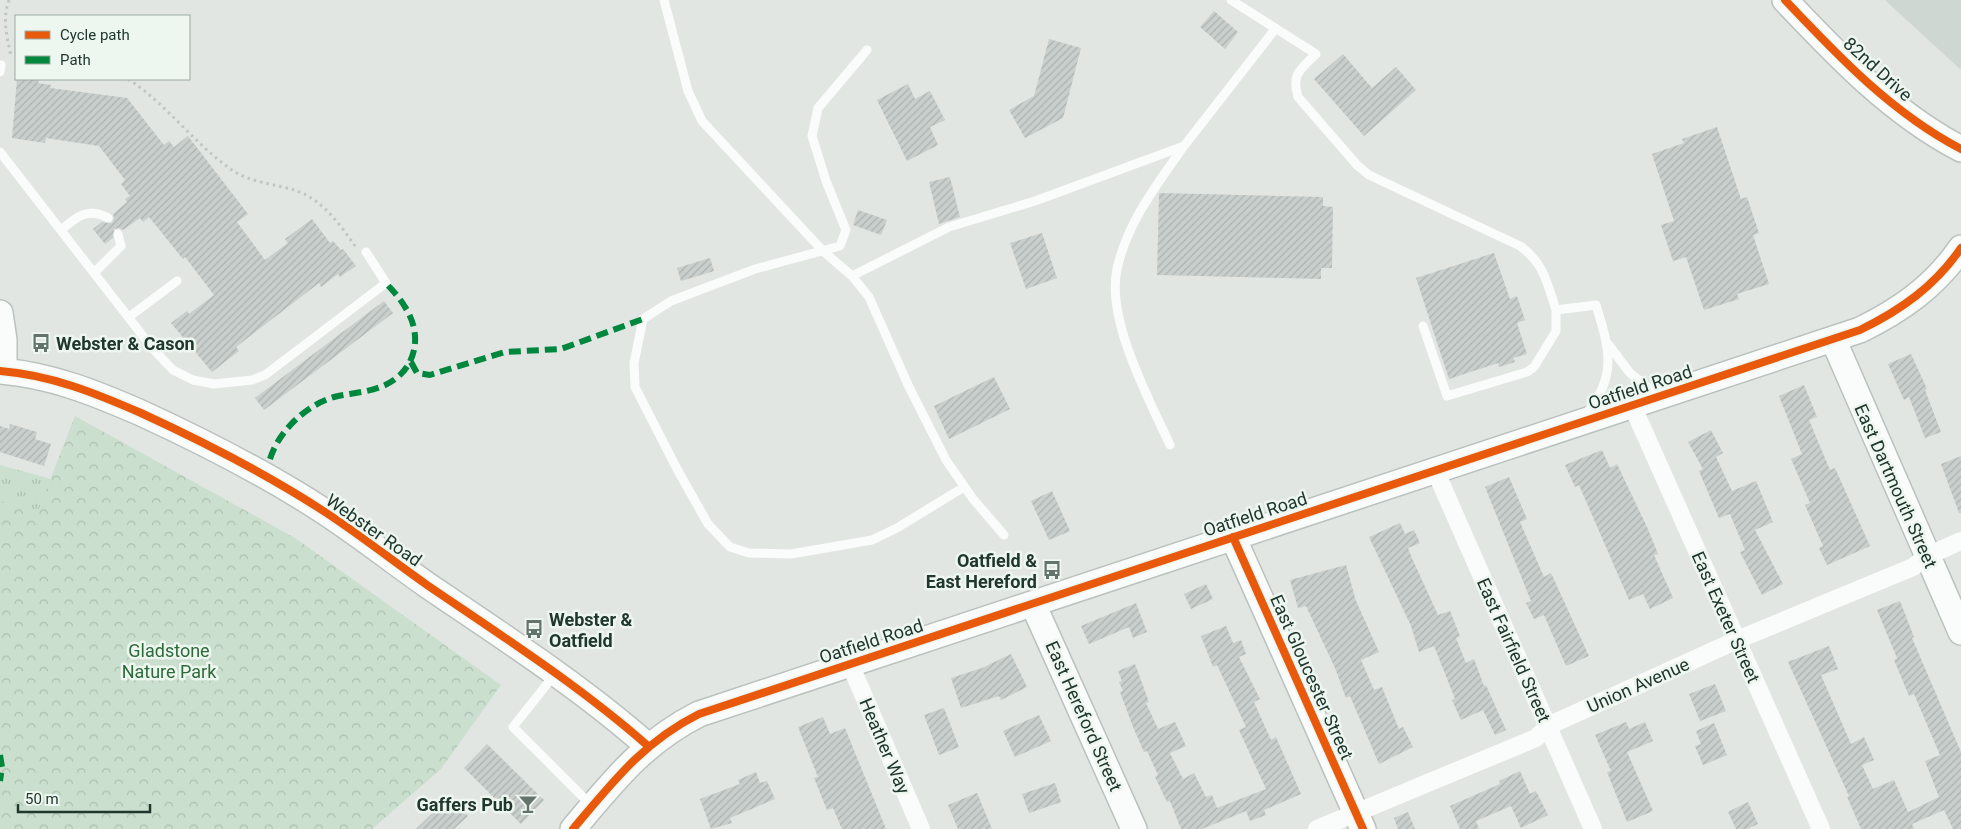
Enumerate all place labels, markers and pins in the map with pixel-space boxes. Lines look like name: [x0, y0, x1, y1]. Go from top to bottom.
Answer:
bus stop icon: Webster & Cason: [30, 332, 52, 354]
place label: Webster & Cason: [56, 333, 195, 354]
place label: Oatfield & East Hereford: [926, 550, 1037, 592]
bus stop icon: Oatfield & East Hereford: [1041, 559, 1063, 581]
place label: Webster & Oatfield: [549, 609, 632, 651]
bus stop icon: Webster & Oatfield: [523, 618, 545, 640]
bar icon: Gaffers Pub: [517, 793, 539, 815]
place label: Gaffers Pub: [417, 794, 513, 815]

